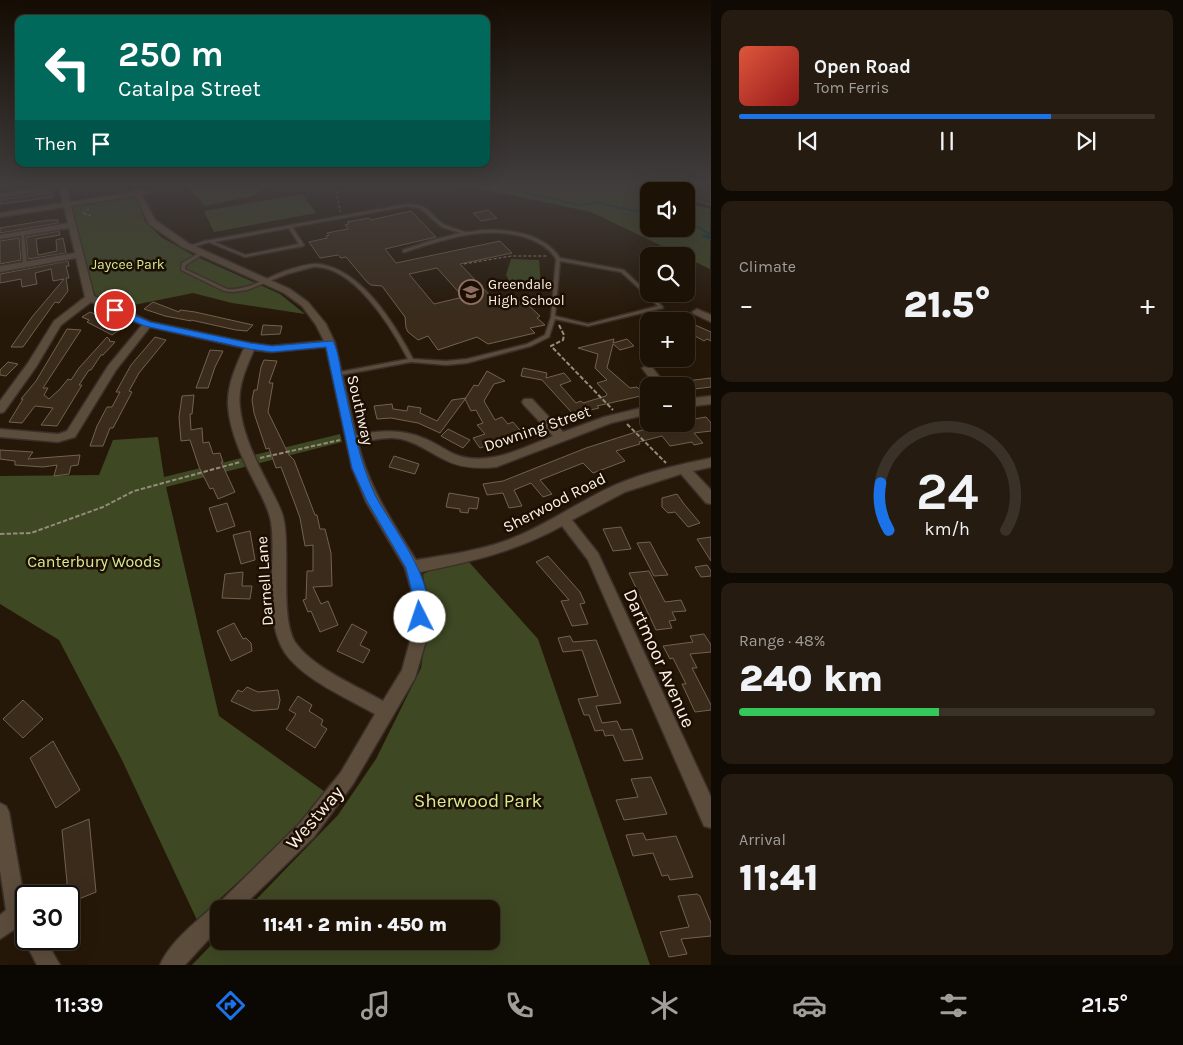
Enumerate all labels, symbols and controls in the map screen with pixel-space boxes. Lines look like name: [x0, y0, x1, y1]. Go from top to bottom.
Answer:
text: 250 m: [118, 34, 224, 75]
icon: left: [35, 35, 100, 100]
text: Open Road: [814, 56, 911, 78]
text: Catalpa Street: [118, 76, 261, 102]
text: Tom Ferris: [814, 78, 889, 97]
icon: previous: [794, 127, 822, 155]
icon: pause: [933, 127, 961, 155]
icon: next: [1072, 127, 1100, 155]
icon: arrive: [87, 130, 115, 158]
text: Then: [35, 133, 77, 155]
map controls: [640, 182, 695, 432]
button: sound: [640, 182, 695, 237]
button: search: [640, 247, 695, 302]
park label: Jaycee Park: [91, 256, 165, 273]
text: Climate: [739, 257, 796, 276]
place label: Greendale High School: [488, 276, 565, 309]
school or university icon: Greendale High School: [458, 279, 484, 305]
text: 21.5°: [903, 282, 991, 327]
text: −: [739, 288, 754, 321]
text: +: [1140, 288, 1155, 321]
pin: [94, 289, 136, 331]
icon: arrive: [101, 296, 129, 324]
button: +: [640, 312, 695, 367]
street label: Southway: [343, 373, 378, 448]
button: −: [640, 377, 695, 432]
street label: Downing Street: [481, 401, 593, 456]
text: 24: [916, 461, 978, 522]
street label: Sherwood Road: [500, 468, 609, 536]
text: km/h: [924, 519, 970, 540]
street label: Darnell Lane: [252, 535, 277, 626]
park label: Canterbury Woods: [27, 552, 161, 571]
street label: Dartmoor Avenue: [619, 586, 700, 731]
position arrow: [393, 590, 445, 642]
text: Range · 48%: [739, 631, 825, 650]
text: 240 km: [739, 656, 883, 701]
street label: Westway: [281, 782, 348, 854]
park label: Sherwood Park: [414, 790, 543, 812]
text: Arrival: [739, 830, 786, 849]
text: 11:41: [739, 855, 819, 900]
speed limit sign: 30: [15, 885, 80, 950]
text: 11:41 · 2 min · 450 m: [263, 914, 447, 936]
icon: directions: [213, 988, 248, 1023]
icon: music: [358, 988, 393, 1023]
icon: phone: [502, 988, 537, 1023]
icon: climate: [647, 988, 682, 1023]
icon: car: [792, 988, 827, 1023]
icon: filters: [936, 988, 971, 1023]
text: 11:39: [55, 992, 104, 1018]
text: 21.5°: [1081, 992, 1128, 1018]

